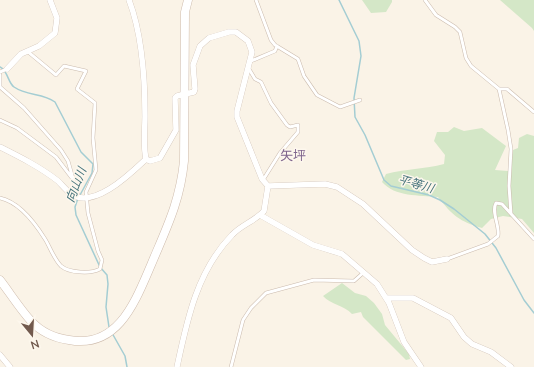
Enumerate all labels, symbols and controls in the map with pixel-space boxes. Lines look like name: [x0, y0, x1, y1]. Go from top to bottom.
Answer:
district label: 矢坪: [280, 147, 306, 163]
water label: 向山川: [62, 163, 90, 204]
water label: 平等川: [397, 171, 437, 196]
north arrow: [12, 315, 52, 355]
text: N: [29, 337, 41, 352]

